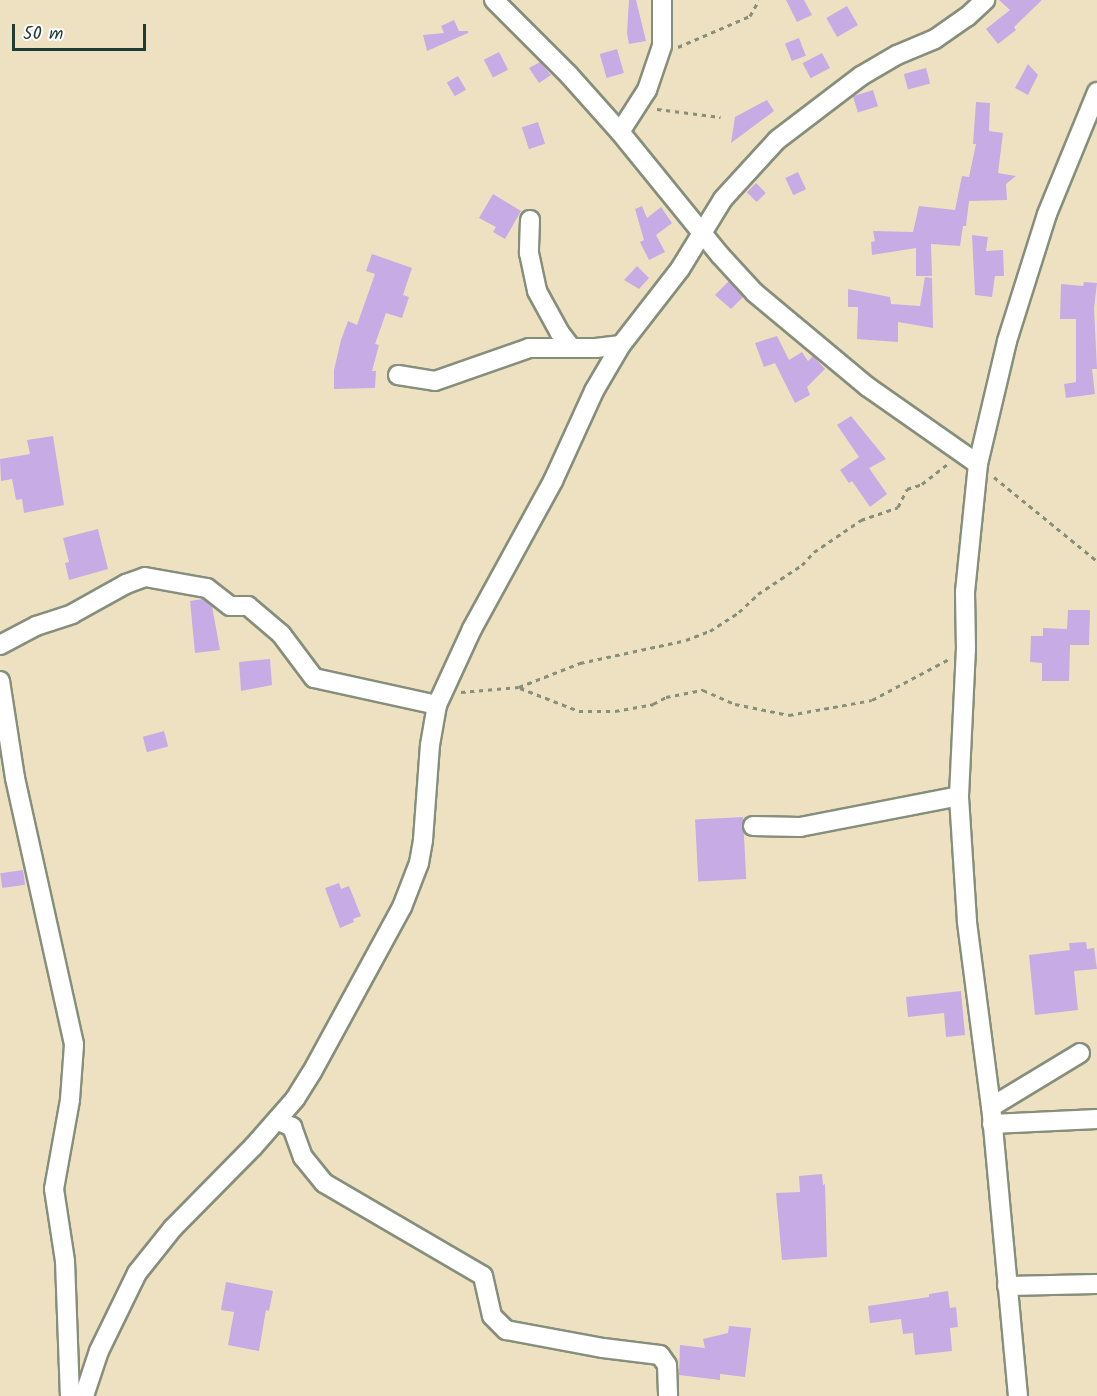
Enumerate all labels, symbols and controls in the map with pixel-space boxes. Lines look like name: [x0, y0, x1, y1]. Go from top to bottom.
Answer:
scale bar: [15, 12, 148, 50]
text: 50 m: [23, 20, 63, 49]

